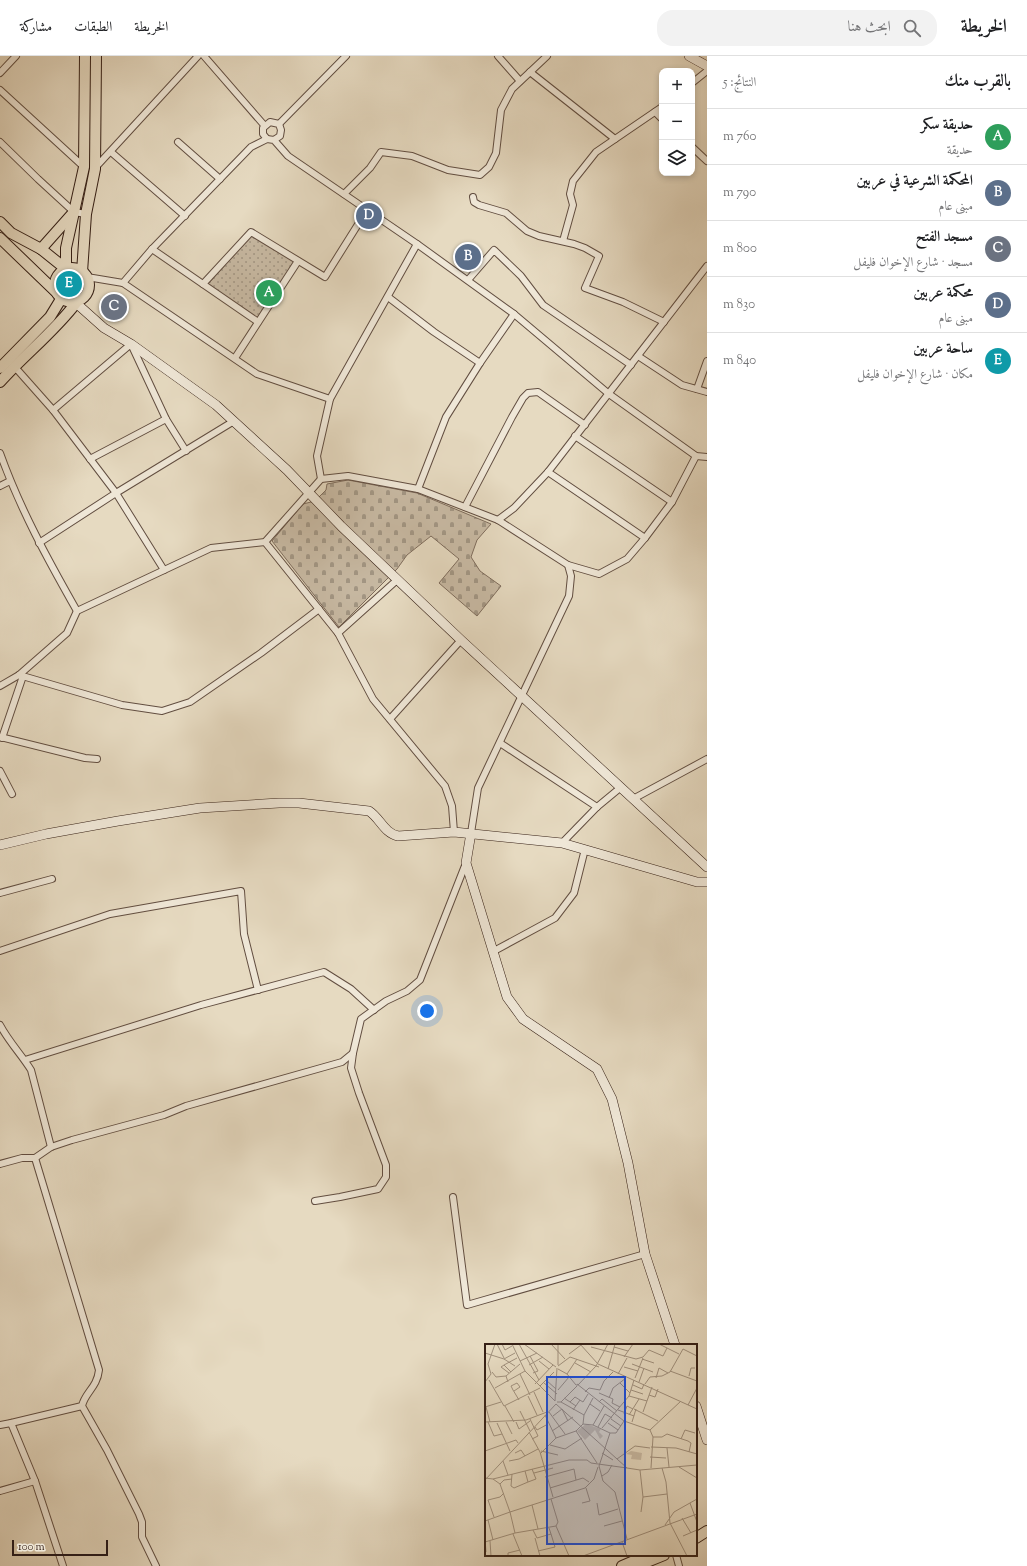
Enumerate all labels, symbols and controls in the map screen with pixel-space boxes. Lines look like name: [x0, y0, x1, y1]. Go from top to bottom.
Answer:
search box: [657, 10, 937, 46]
text: الخريطة: [961, 14, 1007, 41]
text: ابحث هنا: [848, 17, 891, 38]
icon: search: [901, 17, 923, 39]
text: مشاركة: [20, 18, 52, 38]
text: الطبقات: [74, 18, 112, 38]
text: الخريطة: [134, 18, 168, 38]
map controls: [659, 68, 695, 176]
button: +: [659, 68, 695, 104]
text: بالقرب منك: [945, 70, 1011, 94]
text: النتائج: 5: [723, 74, 756, 92]
button: −: [659, 104, 695, 140]
text: حديقة سكر: [921, 115, 973, 136]
text: 760 m: [723, 128, 756, 146]
text: A: [993, 128, 1003, 146]
button: layers: [659, 140, 695, 176]
text: حديقة: [947, 142, 973, 160]
text: المحكمة الشرعية في عربين: [856, 171, 973, 192]
text: 790 m: [723, 184, 756, 202]
text: B: [994, 184, 1002, 202]
text: مبنى عام: [939, 198, 973, 216]
pin: D: [356, 201, 382, 231]
text: مسجد الفتح: [916, 227, 973, 248]
text: 800 m: [723, 240, 757, 258]
text: C: [993, 240, 1003, 258]
pin: B: [455, 242, 481, 272]
text: مسجد · شارع الإخوان فليفل: [853, 254, 973, 272]
pin: E: [56, 269, 82, 299]
pin: A: [256, 278, 282, 308]
text: محكمة عربين: [914, 283, 973, 304]
pin: C: [101, 292, 127, 322]
text: 830 m: [723, 296, 755, 314]
text: D: [993, 296, 1003, 314]
text: مبنى عام: [939, 310, 973, 328]
text: ساحة عربين: [913, 339, 973, 360]
text: 840 m: [723, 352, 756, 370]
text: E: [994, 352, 1002, 370]
text: مكان · شارع الإخوان فليفل: [857, 366, 973, 384]
your location: [417, 1001, 437, 1021]
inset map: [485, 1344, 697, 1556]
scale bar: [12, 1538, 108, 1557]
text: 100 m: [18, 1539, 45, 1555]

